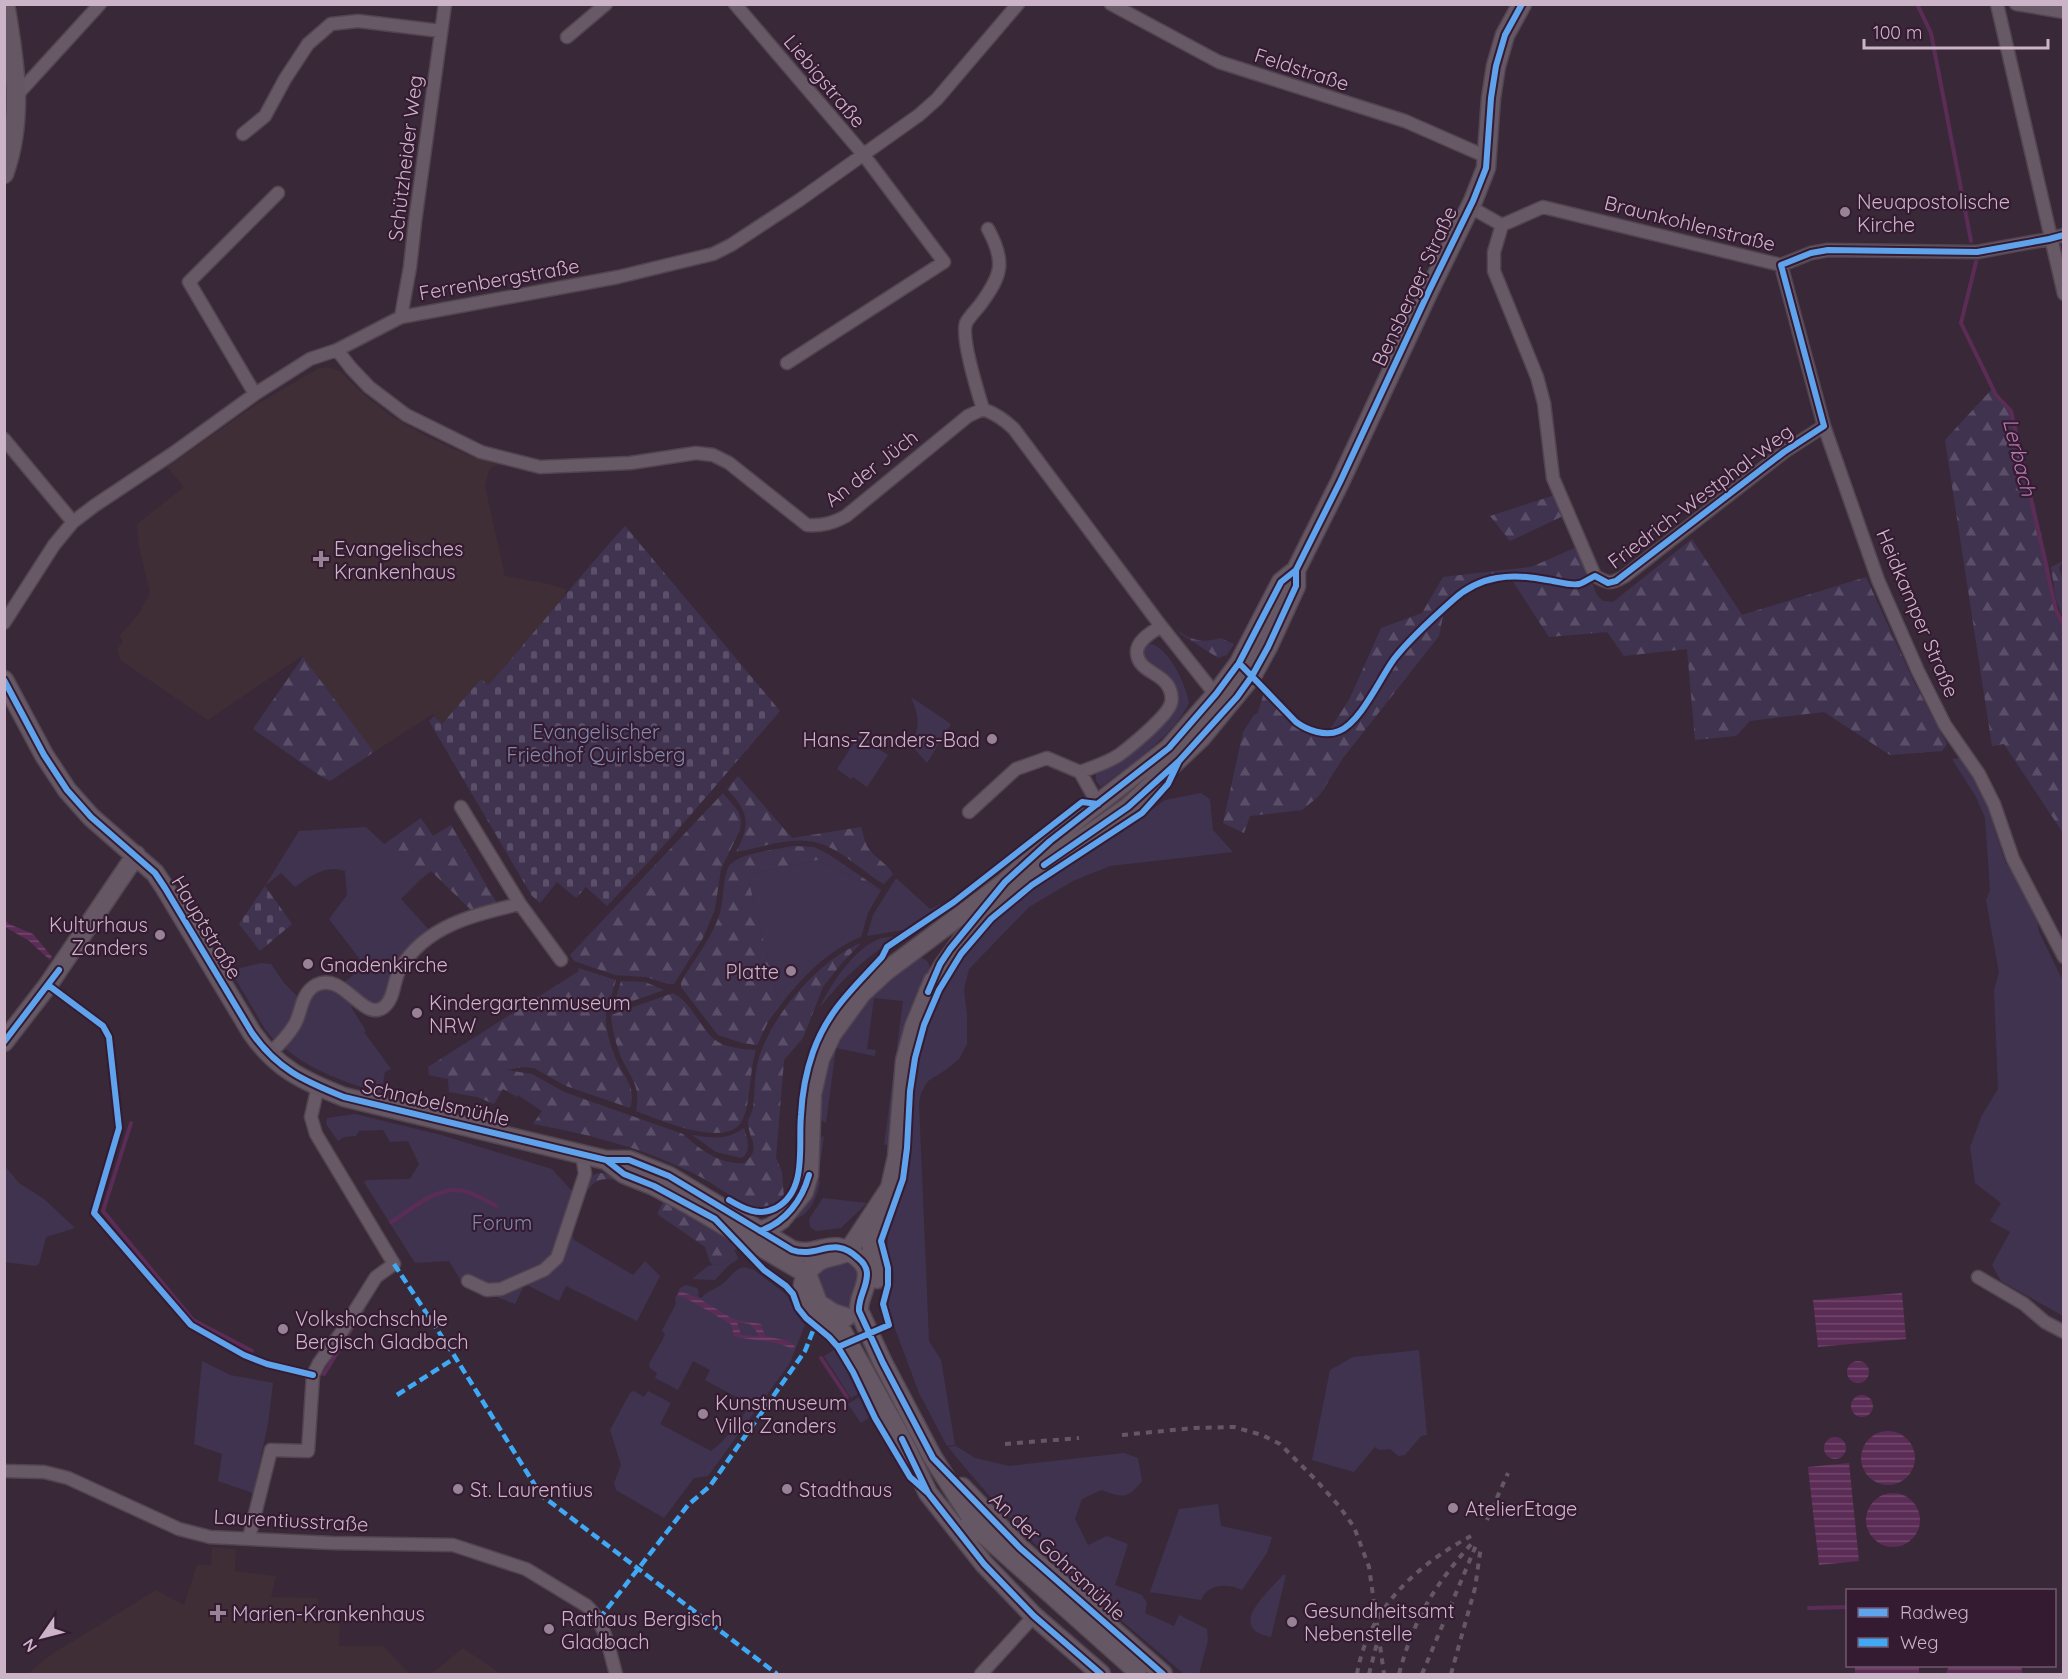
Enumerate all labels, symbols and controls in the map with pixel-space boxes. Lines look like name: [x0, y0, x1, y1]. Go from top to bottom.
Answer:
scale bar: [1864, 12, 2048, 50]
text: 100 m: [1873, 21, 1922, 44]
street label: Liebigstraße: [779, 29, 871, 133]
street label: Feldstraße: [1252, 42, 1352, 96]
street label: Schützheider Weg: [382, 74, 428, 242]
place label: Neuapostolische Kirche: [1857, 189, 2010, 237]
street label: Braunkohlenstraße: [1602, 190, 1778, 256]
street label: Bensberger Straße: [1366, 202, 1462, 370]
marker: Neuapostolische Kirche: [1838, 205, 1852, 219]
street label: Ferrenbergstraße: [417, 253, 581, 305]
water label: Lerbach: [1998, 415, 2042, 500]
street label: Friedrich-Westphal-Weg: [1603, 418, 1797, 574]
street label: An der Jüch: [820, 424, 922, 512]
street label: Heidkamper Straße: [1871, 525, 1965, 701]
place label: Evangelisches Krankenhaus: [334, 536, 463, 584]
marker: Evangelisches Krankenhaus: [312, 550, 330, 568]
park label: Evangelischer Friedhof Quirlsberg: [507, 719, 685, 767]
place label: Hans-Zanders-Bad: [803, 727, 980, 752]
marker: Hans-Zanders-Bad: [985, 732, 999, 746]
street label: Hauptstraße: [166, 871, 248, 983]
place label: Kulturhaus Zanders: [49, 912, 148, 960]
marker: Kulturhaus Zanders: [153, 928, 167, 942]
place label: Gnadenkirche: [320, 952, 448, 977]
marker: Gnadenkirche: [301, 957, 315, 971]
place label: Platte: [726, 959, 779, 984]
marker: Platte: [784, 964, 798, 978]
place label: Kindergartenmuseum NRW: [429, 990, 631, 1038]
marker: Kindergartenmuseum NRW: [410, 1006, 424, 1020]
street label: Schnabelsmühle: [360, 1073, 512, 1131]
park label: Forum: [472, 1210, 532, 1235]
place label: Volkshochschule Bergisch Gladbach: [295, 1306, 469, 1354]
marker: Volkshochschule Bergisch Gladbach: [276, 1322, 290, 1336]
place label: Kunstmuseum Villa Zanders: [715, 1390, 847, 1438]
marker: Kunstmuseum Villa Zanders: [696, 1407, 710, 1421]
place label: St. Laurentius: [470, 1477, 593, 1502]
place label: Stadthaus: [799, 1477, 892, 1502]
marker: St. Laurentius: [451, 1482, 465, 1496]
marker: Stadthaus: [780, 1482, 794, 1496]
street label: An der Gohrsmühle: [985, 1486, 1131, 1626]
place label: AtelierEtage: [1465, 1496, 1577, 1521]
marker: AtelierEtage: [1446, 1501, 1460, 1515]
street label: Laurentiusstraße: [213, 1503, 369, 1537]
legend: [1846, 1589, 2056, 1667]
place label: Gesundheitsamt Nebenstelle: [1304, 1598, 1455, 1646]
place label: Marien-Krankenhaus: [232, 1601, 425, 1626]
text: Radweg: [1900, 1601, 1969, 1624]
marker: Marien-Krankenhaus: [209, 1604, 227, 1622]
place label: Rathaus Bergisch Gladbach: [561, 1606, 722, 1654]
north arrow: [12, 1607, 72, 1667]
marker: Gesundheitsamt Nebenstelle: [1285, 1615, 1299, 1629]
marker: Rathaus Bergisch Gladbach: [542, 1622, 556, 1636]
text: Weg: [1900, 1631, 1938, 1654]
text: N: [18, 1635, 41, 1656]

